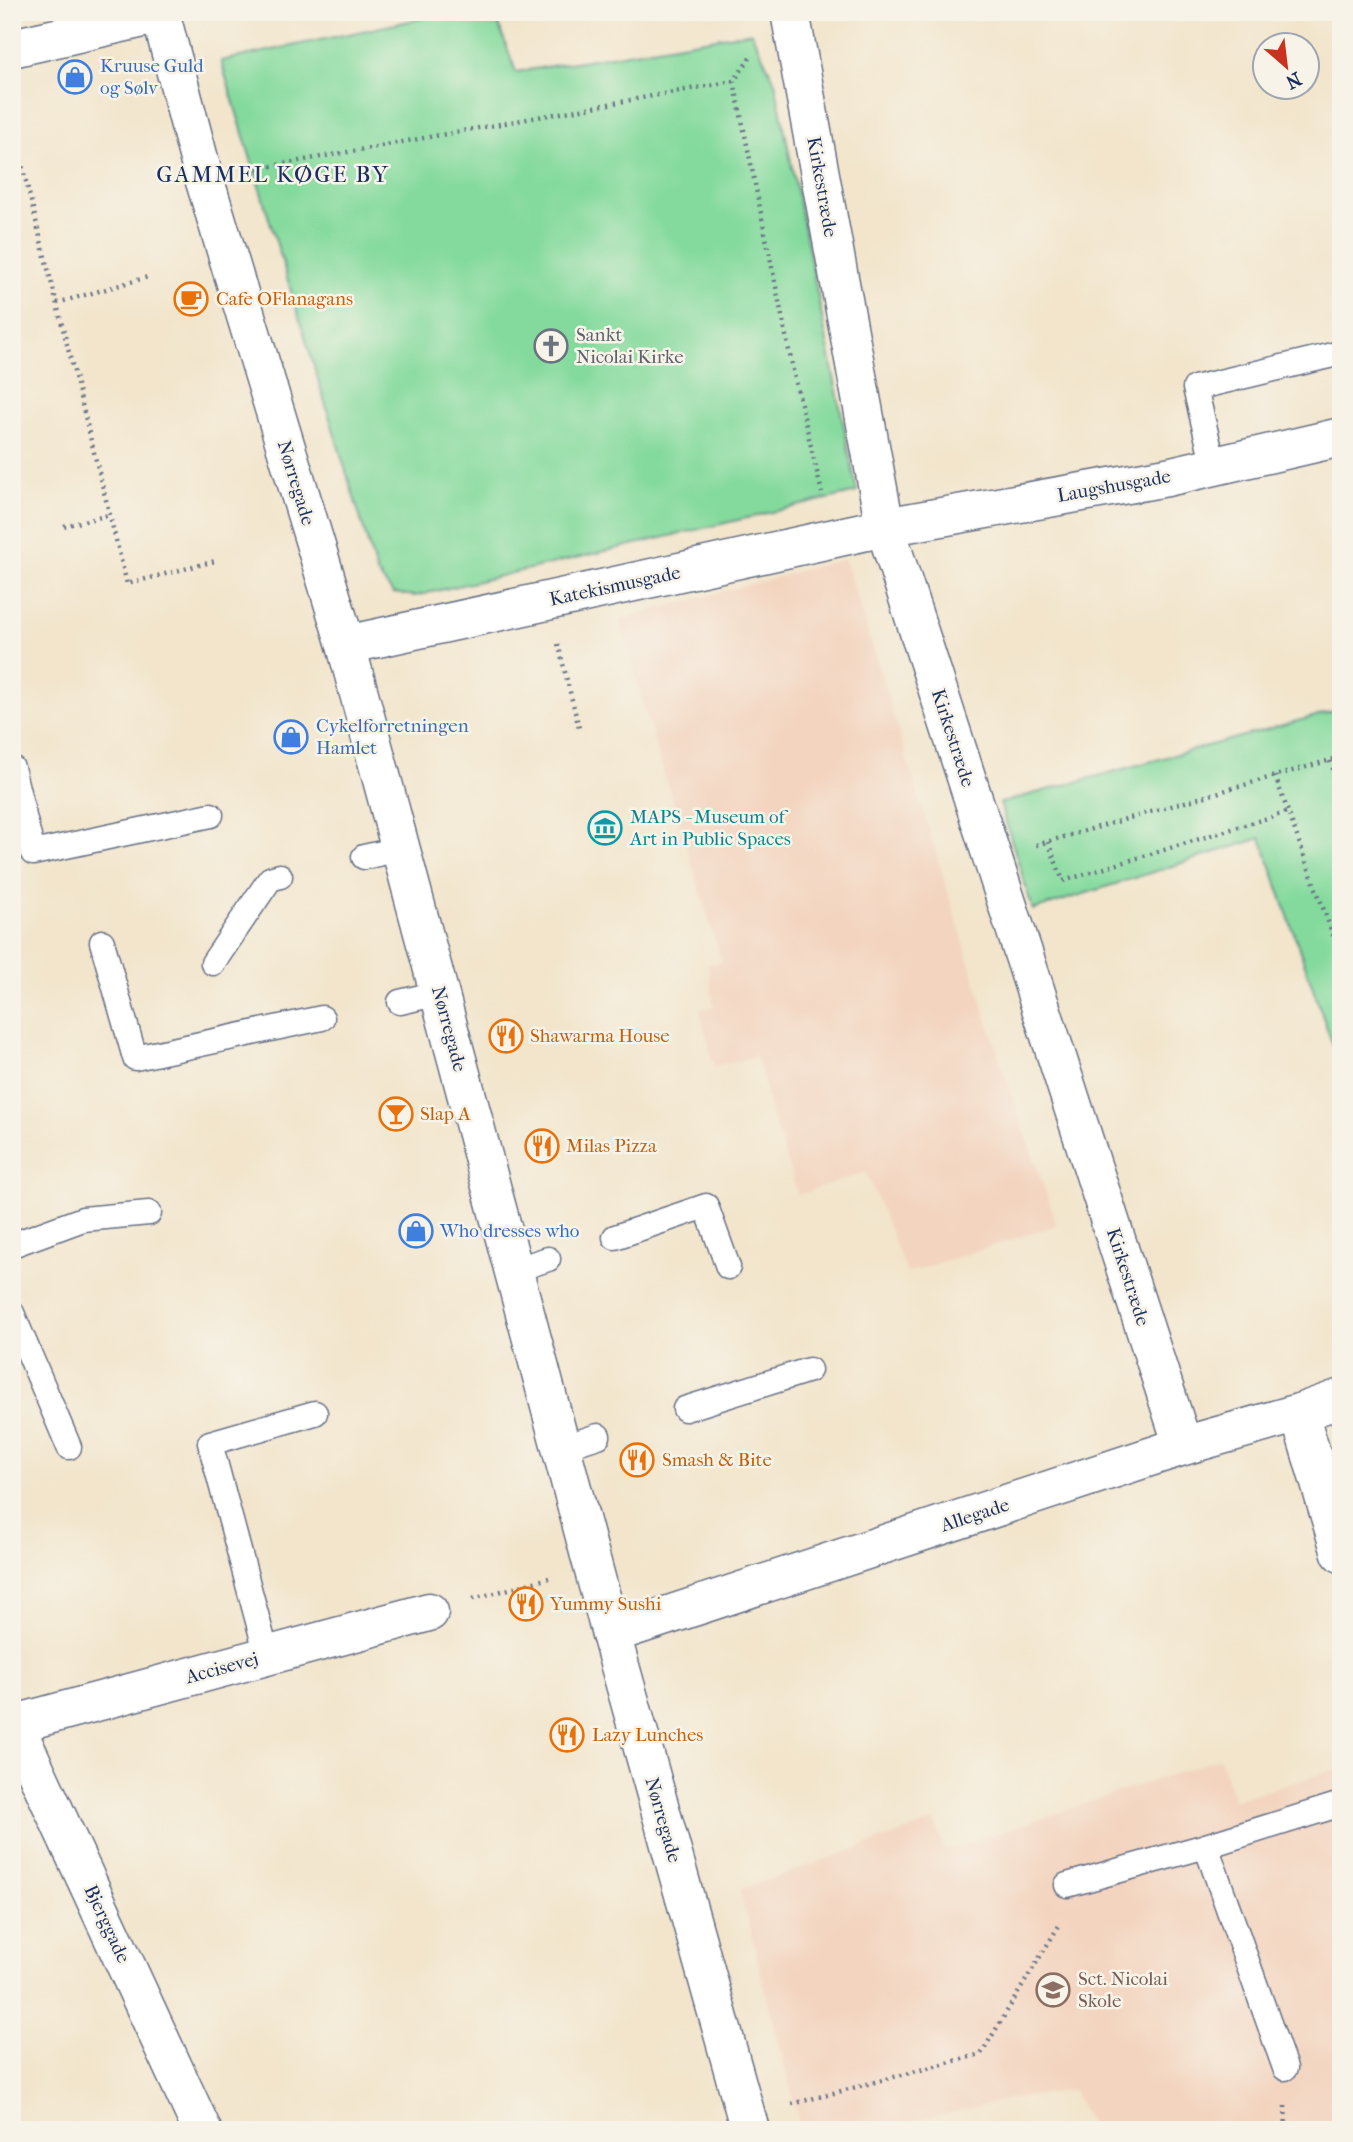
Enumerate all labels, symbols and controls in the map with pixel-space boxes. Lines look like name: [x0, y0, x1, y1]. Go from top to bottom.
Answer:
north arrow: [1252, 32, 1322, 102]
place label: Kruuse Guld og Sølv: [100, 55, 204, 99]
shop icon: Kruuse Guld og Sølv: [56, 58, 94, 96]
text: N: [1281, 67, 1305, 93]
street label: Kirkestræde: [802, 135, 842, 239]
district label: GAMMEL KØGE BY: [156, 161, 390, 188]
cafe icon: Cafe OFlanagans: [172, 280, 210, 318]
place label: Cafe OFlanagans: [216, 288, 353, 310]
place label: Sankt Nicolai Kirke: [576, 324, 684, 368]
church icon: Sankt Nicolai Kirke: [532, 327, 570, 365]
street label: Nørregade: [273, 438, 319, 528]
street label: Laugshusgade: [1055, 465, 1173, 507]
street label: Katekismusgade: [547, 561, 683, 611]
street label: Kirkestræde: [927, 686, 979, 790]
place label: Cykelforretningen Hamlet: [316, 715, 469, 759]
shop icon: Cykelforretningen Hamlet: [272, 718, 310, 756]
place label: MAPS - Museum of Art in Public Spaces: [629, 806, 791, 850]
museum icon: MAPS - Museum of Art in Public Spaces: [586, 809, 624, 847]
street label: Nørregade: [427, 984, 471, 1074]
restaurant icon: Shawarma House: [487, 1017, 525, 1055]
place label: Shawarma House: [530, 1025, 670, 1047]
bar icon: Slap A: [377, 1095, 415, 1133]
place label: Slap A: [420, 1103, 471, 1125]
restaurant icon: Milas Pizza: [523, 1127, 561, 1165]
place label: Milas Pizza: [566, 1135, 657, 1157]
shop icon: Who dresses who: [397, 1212, 435, 1250]
place label: Who dresses who: [439, 1220, 580, 1242]
street label: Kirkestræde: [1102, 1225, 1154, 1329]
restaurant icon: Smash & Bite: [618, 1441, 656, 1479]
place label: Smash & Bite: [662, 1449, 772, 1471]
street label: Allegade: [937, 1494, 1012, 1537]
restaurant icon: Yummy Sushi: [507, 1585, 545, 1623]
place label: Yummy Sushi: [549, 1593, 662, 1615]
street label: Accisevej: [182, 1648, 261, 1689]
restaurant icon: Lazy Lunches: [548, 1716, 586, 1754]
place label: Lazy Lunches: [592, 1724, 703, 1746]
street label: Nørregade: [640, 1775, 686, 1865]
street label: Bjerggade: [79, 1882, 135, 1966]
place label: Sct. Nicolai Skole: [1078, 1968, 1168, 2012]
school or university icon: Sct. Nicolai Skole: [1034, 1971, 1072, 2009]

